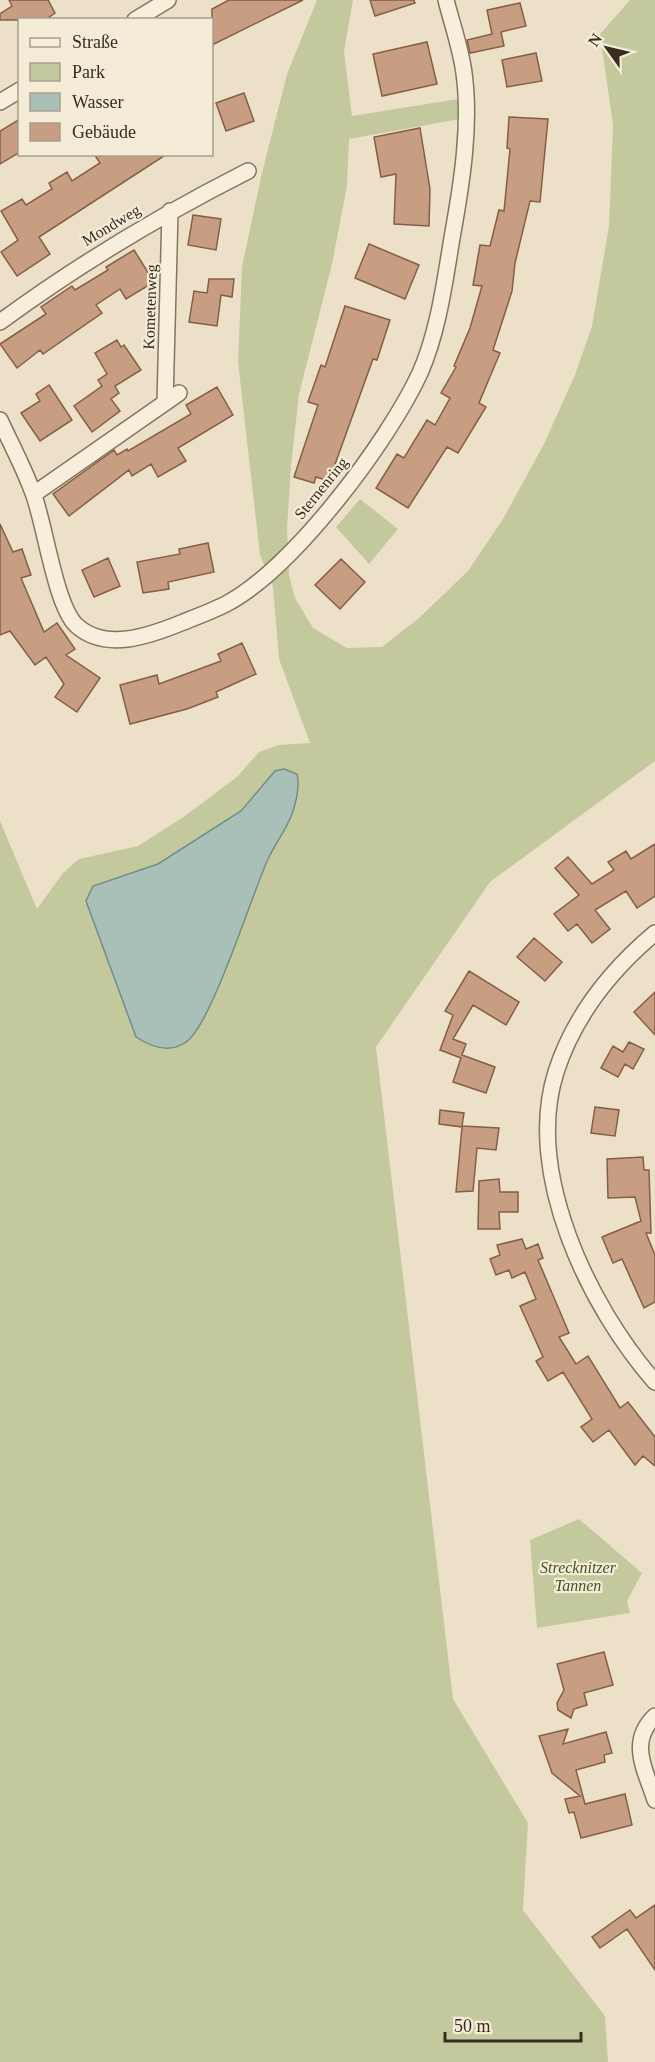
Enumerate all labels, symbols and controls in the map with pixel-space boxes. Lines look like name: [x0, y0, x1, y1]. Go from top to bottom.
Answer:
legend: [18, 18, 213, 156]
north arrow: [577, 18, 637, 78]
text: N: [585, 30, 606, 49]
text: Straße: [72, 32, 118, 52]
text: Park: [72, 62, 105, 82]
text: Wasser: [72, 92, 124, 112]
text: Gebäude: [72, 122, 136, 142]
street label: Mondweg: [79, 201, 144, 250]
street label: Kometenweg: [140, 264, 161, 350]
street label: Sternenring: [291, 454, 352, 523]
park label: Strecknitzer Tannen: [540, 1559, 617, 1594]
scale bar: [445, 2005, 582, 2043]
text: 50 m: [454, 2016, 491, 2036]

